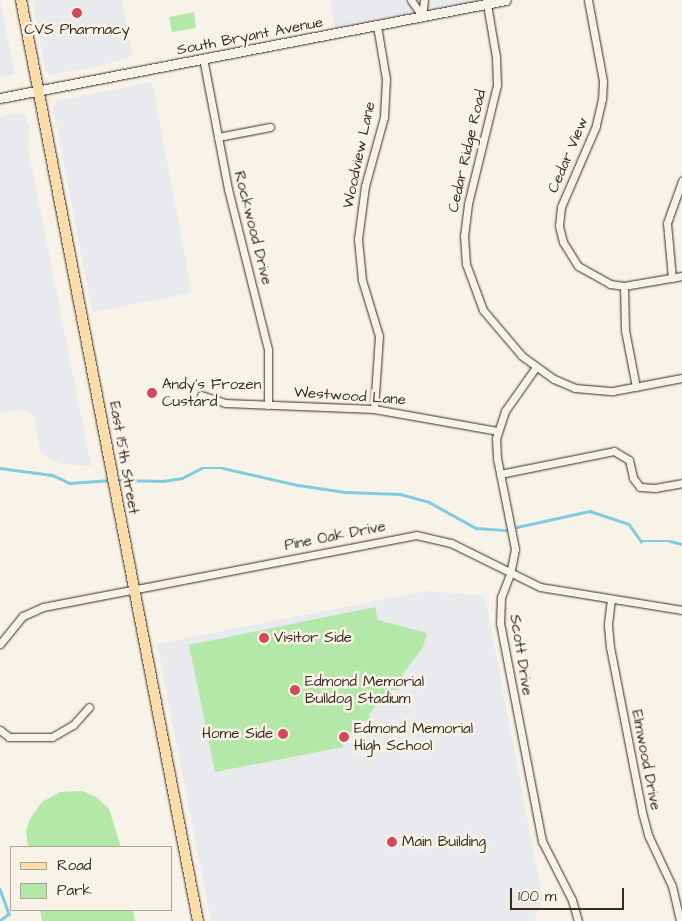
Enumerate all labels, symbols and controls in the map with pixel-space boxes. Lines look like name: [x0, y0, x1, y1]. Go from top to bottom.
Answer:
marker: CVS Pharmacy: [71, 7, 83, 19]
street label: South Bryant Avenue: [175, 13, 325, 59]
place label: CVS Pharmacy: [24, 21, 130, 39]
street label: Cedar Ridge Road: [444, 88, 490, 214]
street label: Woodview Lane: [339, 100, 379, 210]
street label: Cedar View: [544, 115, 592, 195]
street label: Rockwood Drive: [230, 169, 276, 287]
place label: Andy's Frozen Custard: [162, 375, 261, 410]
street label: Westwood Lane: [293, 383, 407, 409]
marker: Andy's Frozen Custard: [146, 387, 158, 399]
street label: East 15th Street: [105, 400, 143, 516]
street label: Pine Oak Drive: [283, 517, 387, 555]
street label: Scott Drive: [506, 613, 536, 697]
place label: Visitor Side: [274, 629, 352, 647]
marker: Visitor Side: [258, 632, 270, 644]
place label: Edmond Memorial Bulldog Stadium: [305, 672, 424, 707]
marker: Edmond Memorial Bulldog Stadium: [289, 684, 301, 696]
street label: Elmwood Drive: [627, 708, 665, 812]
place label: Edmond Memorial High School: [354, 719, 473, 754]
place label: Home Side: [202, 725, 273, 743]
marker: Home Side: [277, 728, 289, 740]
marker: Edmond Memorial High School: [338, 731, 350, 743]
place label: Main Building: [402, 833, 486, 851]
marker: Main Building: [386, 836, 398, 848]
legend: [10, 846, 172, 911]
text: Road: [57, 855, 91, 876]
scale bar: [512, 878, 626, 910]
text: Park: [57, 880, 92, 901]
text: 100 m: [518, 886, 557, 907]

